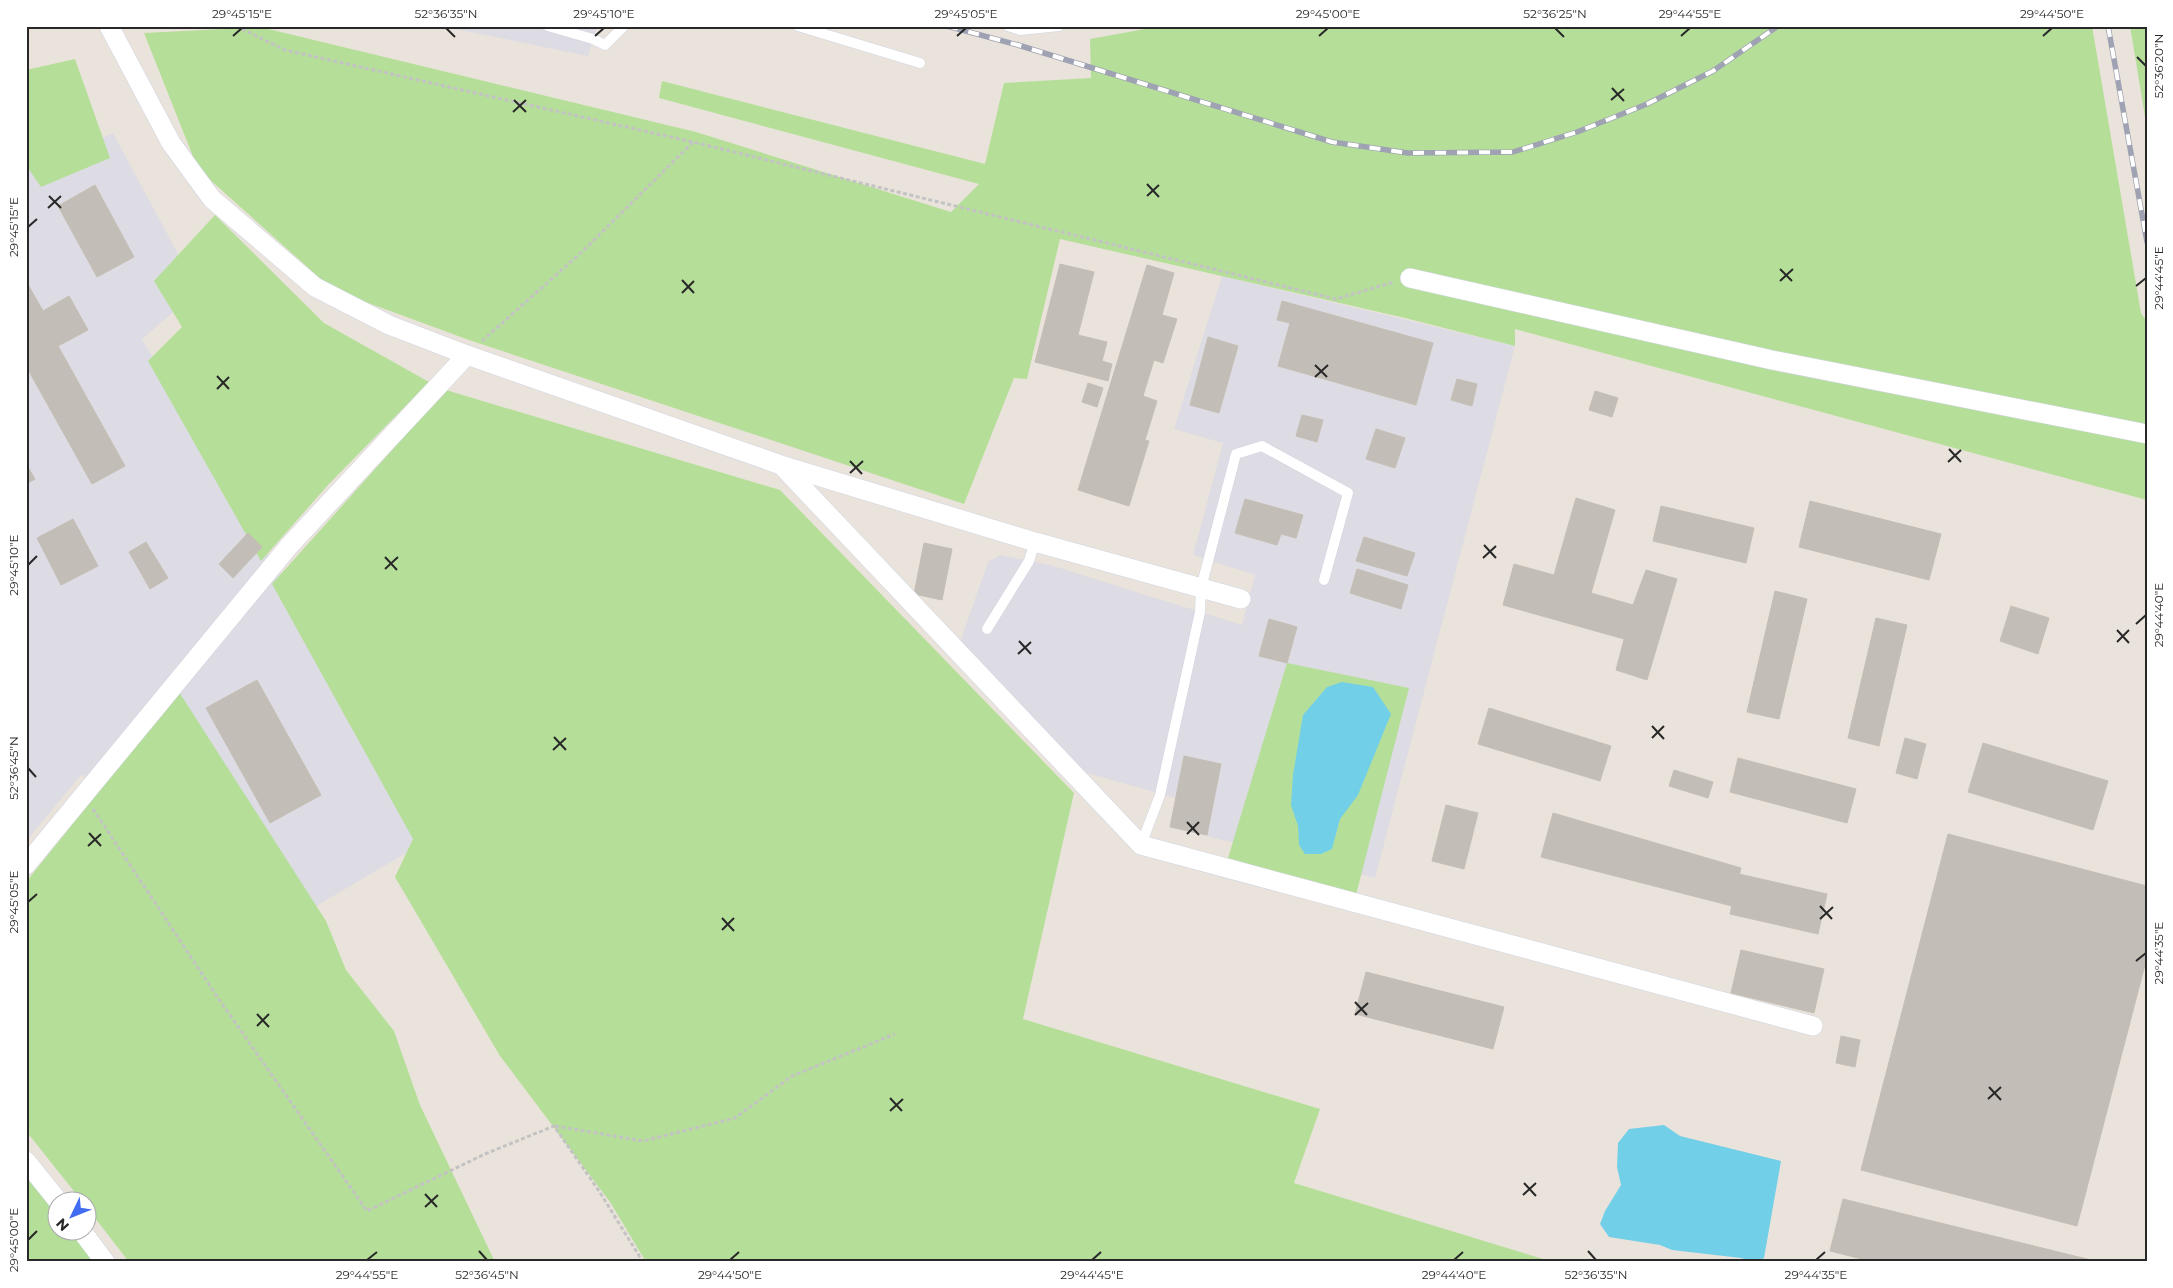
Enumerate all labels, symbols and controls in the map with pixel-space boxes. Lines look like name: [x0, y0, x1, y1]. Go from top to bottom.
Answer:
text: 29°45'15"E: [212, 6, 272, 21]
text: 52°36'35"N: [414, 6, 478, 21]
text: 29°45'10"E: [573, 6, 635, 21]
text: 29°45'05"E: [934, 6, 998, 21]
text: 29°45'00"E: [1296, 6, 1360, 21]
text: 52°36'25"N: [1523, 6, 1587, 21]
text: 29°44'55"E: [1659, 6, 1721, 21]
text: 29°44'50"E: [2020, 6, 2084, 21]
text: 52°36'20"N: [2151, 34, 2166, 98]
text: 29°45'15"E: [6, 197, 21, 257]
text: 29°44'45"E: [2151, 246, 2166, 310]
text: 29°45'10"E: [6, 534, 21, 596]
text: 29°44'40"E: [2151, 583, 2166, 647]
text: 52°36'45"N: [6, 736, 21, 800]
text: 29°45'05"E: [6, 870, 21, 934]
text: 29°44'35"E: [2151, 922, 2166, 984]
north arrow: [48, 1190, 98, 1240]
text: 29°45'00"E: [6, 1208, 21, 1272]
text: N: [52, 1215, 73, 1235]
text: 29°44'55"E: [336, 1267, 398, 1282]
text: 52°36'45"N: [455, 1267, 519, 1282]
text: 29°44'50"E: [698, 1267, 762, 1282]
text: 29°44'45"E: [1060, 1267, 1124, 1282]
text: 29°44'40"E: [1422, 1267, 1486, 1282]
text: 52°36'35"N: [1564, 1267, 1628, 1282]
text: 29°44'35"E: [1785, 1267, 1847, 1282]

